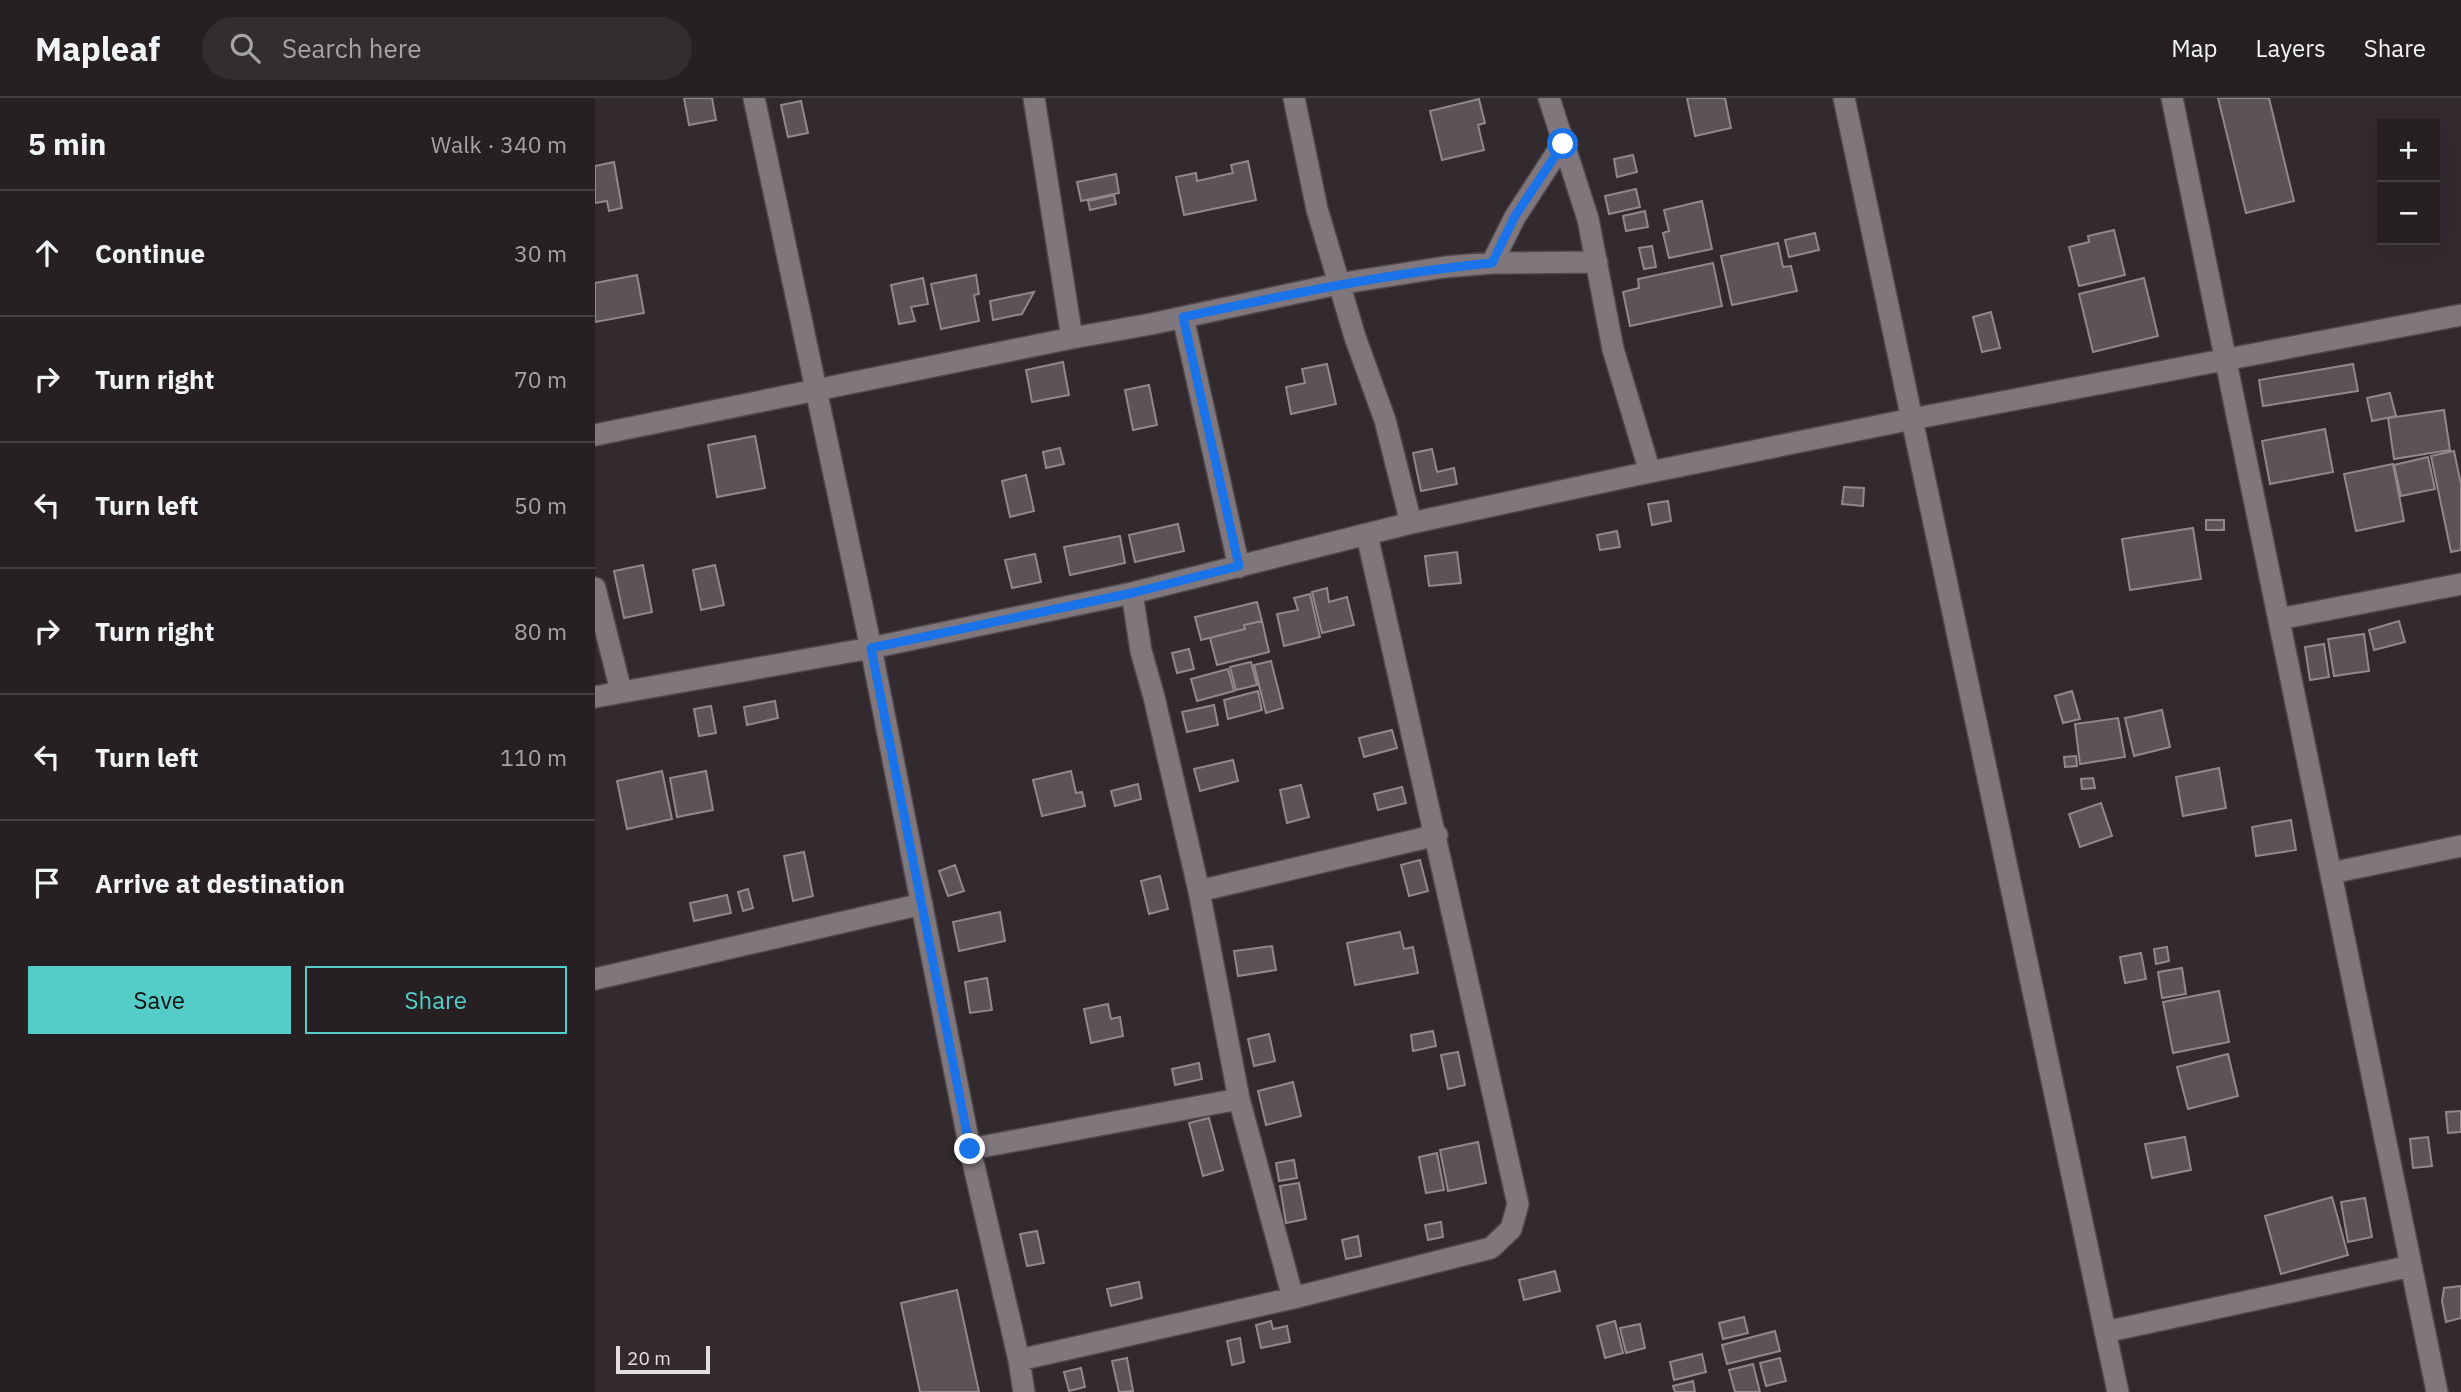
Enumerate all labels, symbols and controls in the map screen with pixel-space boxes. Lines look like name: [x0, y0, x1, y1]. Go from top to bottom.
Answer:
search box: [202, 17, 692, 80]
text: Mapleaf: [35, 27, 160, 70]
icon: search: [226, 29, 264, 67]
text: Search here: [282, 31, 422, 65]
text: Map: [2171, 32, 2218, 64]
text: Layers: [2256, 32, 2326, 64]
text: Share: [2364, 32, 2426, 64]
map controls: [2377, 119, 2440, 245]
button: +: [2377, 119, 2440, 182]
text: 5 min: [28, 124, 106, 163]
route start: [1547, 128, 1578, 159]
text: Walk · 340 m: [431, 129, 567, 159]
button: −: [2377, 182, 2440, 245]
icon: ahead: [28, 234, 66, 272]
text: Continue: [95, 236, 205, 270]
text: 30 m: [514, 238, 567, 268]
icon: right: [28, 360, 66, 398]
text: Turn right: [95, 362, 214, 396]
text: 70 m: [514, 364, 567, 394]
icon: left: [28, 486, 66, 524]
text: Turn left: [95, 488, 198, 522]
text: 50 m: [514, 490, 567, 520]
icon: right: [28, 612, 66, 650]
text: Turn right: [95, 614, 214, 648]
text: 80 m: [514, 616, 567, 646]
icon: left: [28, 738, 66, 776]
text: Turn left: [95, 740, 198, 774]
text: 110 m: [500, 742, 567, 772]
icon: arrive: [28, 864, 66, 902]
text: Arrive at destination: [95, 866, 345, 900]
button: Save: [28, 966, 291, 1034]
button: Share: [305, 966, 567, 1034]
route end: [954, 1133, 985, 1164]
scale bar: [616, 1343, 711, 1375]
text: 20 m: [627, 1346, 671, 1370]

